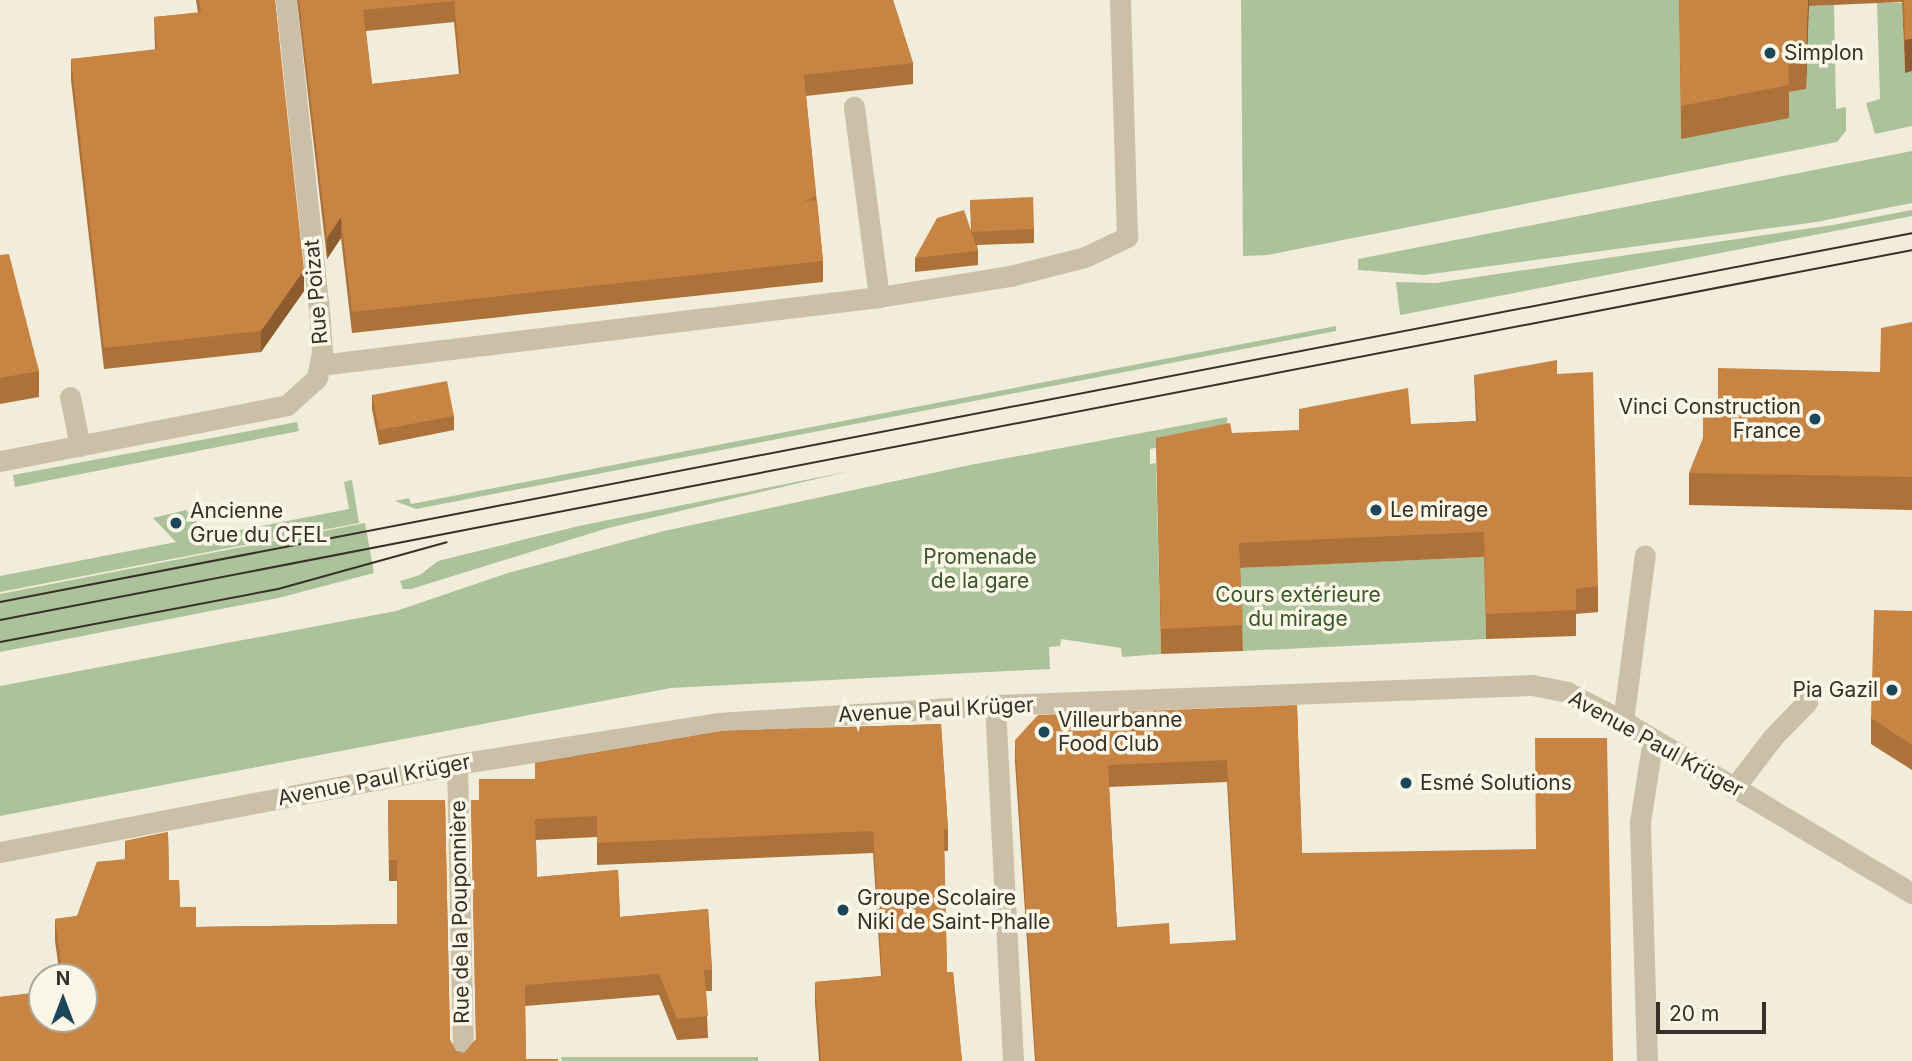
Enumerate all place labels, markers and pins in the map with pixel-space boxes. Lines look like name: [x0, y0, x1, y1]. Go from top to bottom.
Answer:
place label: Simplon: [1784, 40, 1864, 66]
marker: Simplon: [1762, 45, 1778, 61]
place label: Vinci Construction France: [1618, 394, 1801, 444]
marker: Vinci Construction France: [1807, 411, 1823, 427]
place label: Le mirage: [1390, 497, 1488, 523]
place label: Ancienne Grue du CFEL: [190, 498, 328, 548]
marker: Le mirage: [1368, 502, 1384, 518]
marker: Ancienne Grue du CFEL: [168, 515, 184, 531]
place label: Pia Gazil: [1793, 677, 1878, 703]
marker: Pia Gazil: [1884, 682, 1900, 698]
place label: Villeurbanne Food Club: [1058, 707, 1183, 757]
marker: Villeurbanne Food Club: [1036, 724, 1052, 740]
place label: Esmé Solutions: [1420, 770, 1572, 796]
marker: Esmé Solutions: [1398, 775, 1414, 791]
place label: Groupe Scolaire Niki de Saint-Phalle: [857, 885, 1050, 935]
marker: Groupe Scolaire Niki de Saint-Phalle: [835, 902, 851, 918]

